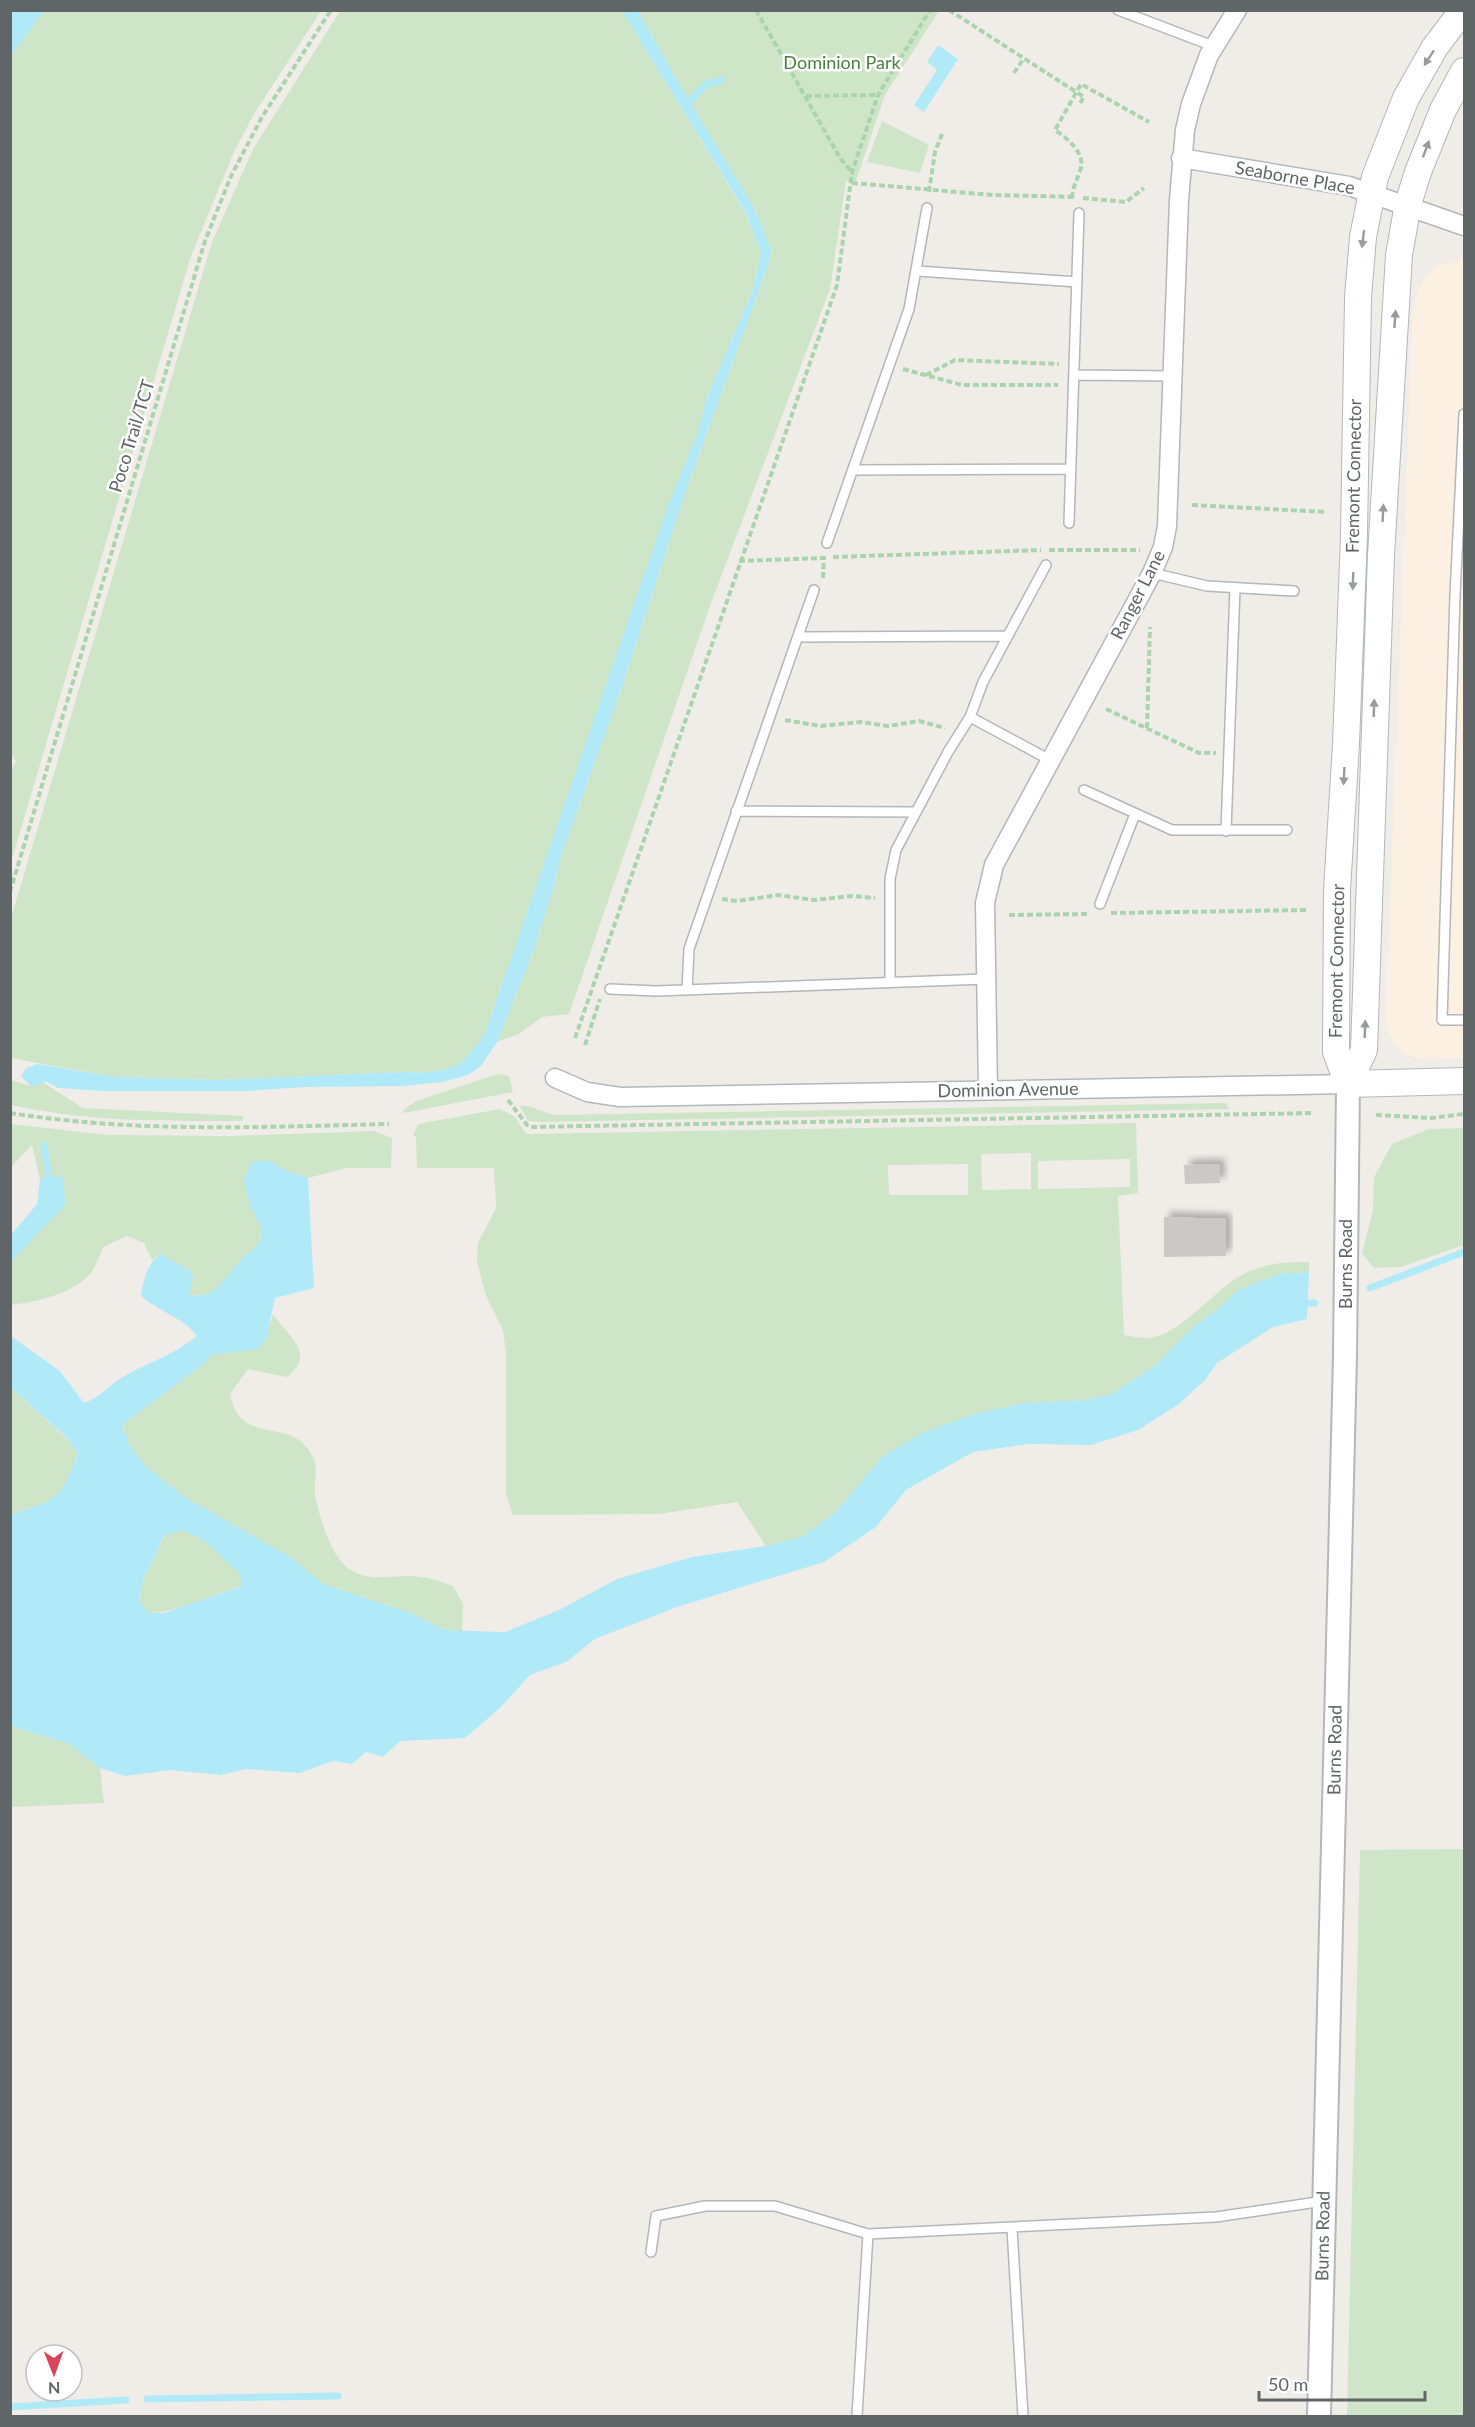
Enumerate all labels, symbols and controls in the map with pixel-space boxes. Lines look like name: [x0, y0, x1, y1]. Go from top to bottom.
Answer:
one-way arrow: [1423, 49, 1434, 66]
park label: Dominion Park: [783, 51, 901, 73]
one-way arrow: [1422, 140, 1432, 158]
street label: Seaborne Place: [1234, 156, 1357, 198]
one-way arrow: [1358, 230, 1368, 249]
one-way arrow: [1390, 309, 1400, 328]
street label: Poco Trail/TCT: [103, 376, 159, 495]
street label: Fremont Connector: [1341, 398, 1365, 553]
one-way arrow: [1378, 504, 1387, 523]
street label: Ranger Lane: [1105, 546, 1169, 643]
one-way arrow: [1348, 572, 1357, 591]
one-way arrow: [1370, 699, 1379, 718]
one-way arrow: [1340, 766, 1349, 785]
street label: Fremont Connector: [1324, 883, 1348, 1038]
one-way arrow: [1360, 1020, 1370, 1039]
street label: Dominion Avenue: [937, 1077, 1079, 1101]
street label: Burns Road: [1334, 1219, 1356, 1309]
street label: Burns Road: [1322, 1705, 1346, 1795]
street label: Burns Road: [1310, 2191, 1334, 2281]
north arrow: [24, 2343, 84, 2403]
scale bar: [1259, 2364, 1426, 2402]
text: 50 m: [1268, 2373, 1308, 2395]
text: N: [48, 2379, 61, 2398]

